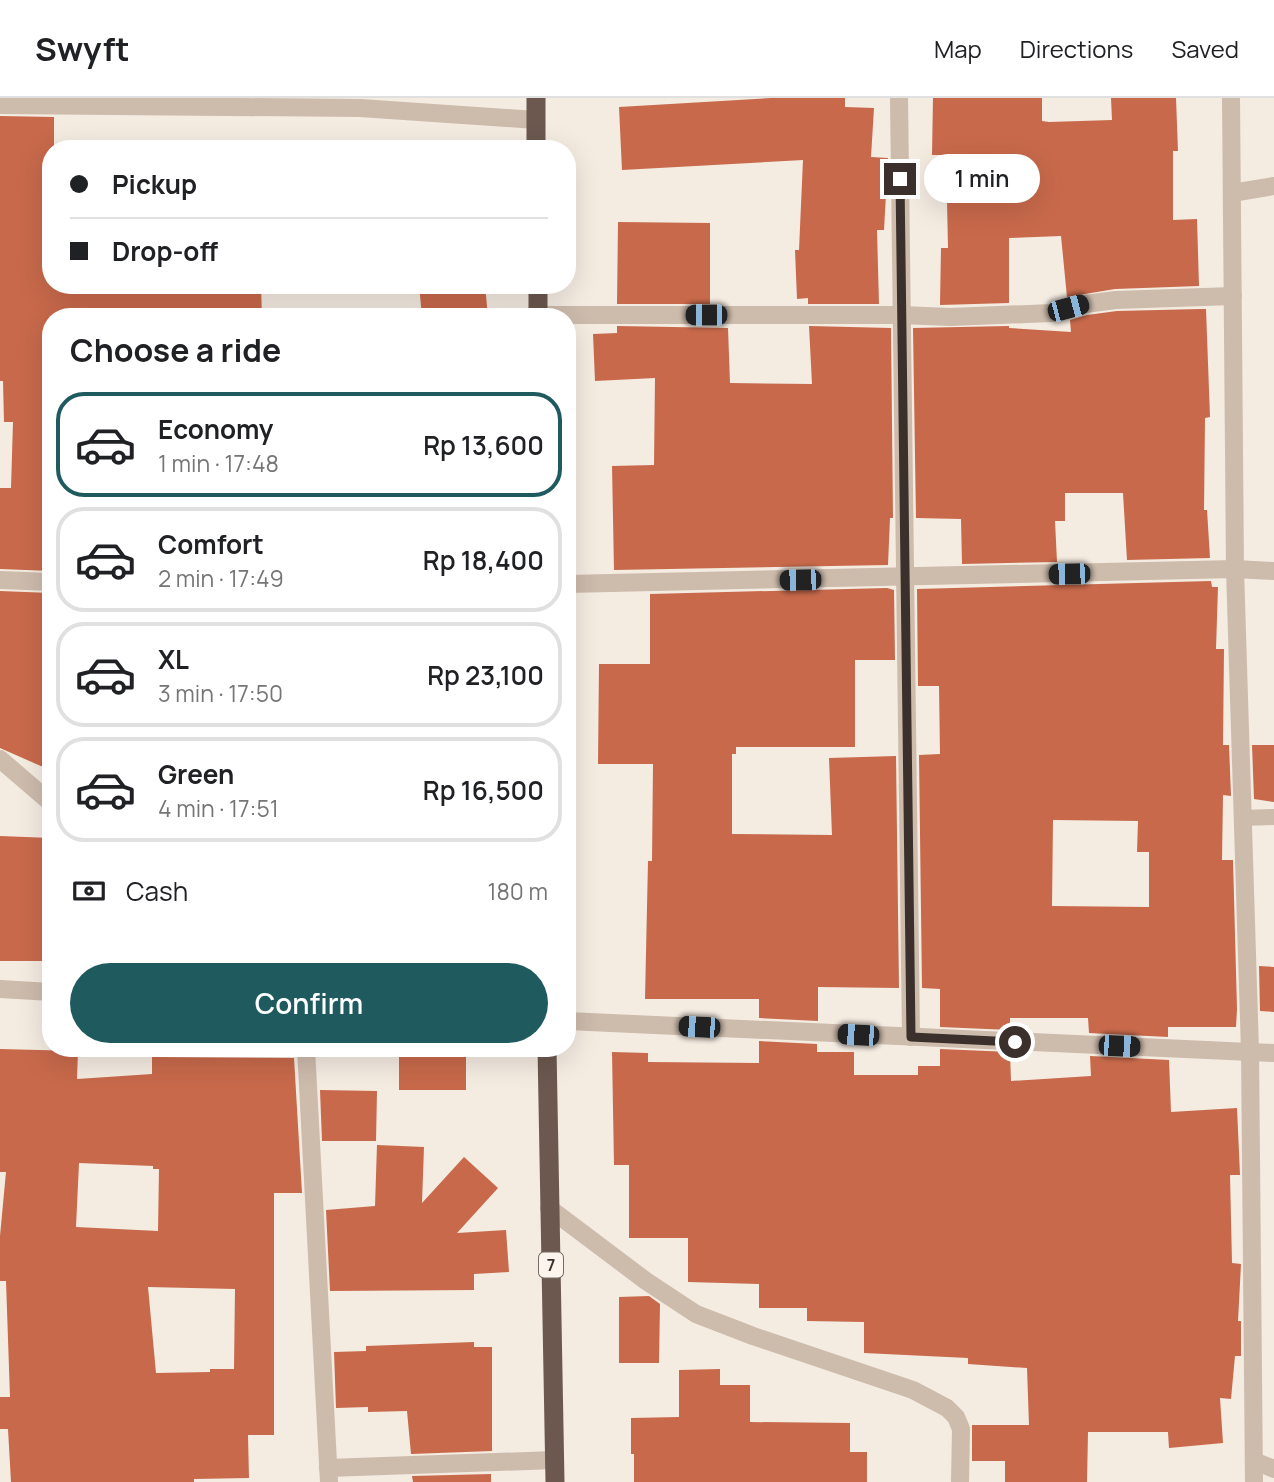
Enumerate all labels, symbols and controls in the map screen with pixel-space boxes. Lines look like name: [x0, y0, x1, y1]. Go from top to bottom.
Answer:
text: Swyft: [35, 26, 130, 71]
text: Map: [934, 32, 982, 65]
text: Directions: [1020, 32, 1133, 65]
text: Saved: [1171, 32, 1239, 65]
callout: 1 min: [925, 154, 1040, 204]
text: 1 min: [955, 162, 1009, 194]
route end: [884, 163, 916, 195]
text: Pickup: [112, 166, 197, 202]
text: Drop-off: [112, 233, 218, 269]
car: [1045, 292, 1092, 324]
car: [686, 305, 728, 326]
text: Choose a ride: [70, 328, 281, 372]
text: Economy: [158, 411, 273, 447]
icon: car: [74, 413, 137, 476]
text: Rp 13,600: [423, 427, 544, 463]
text: 1 min · 17:48: [158, 447, 279, 479]
text: Comfort: [158, 526, 264, 562]
icon: car: [74, 528, 137, 591]
text: Rp 18,400: [423, 542, 544, 578]
text: 2 min · 17:49: [158, 562, 284, 594]
car: [1048, 563, 1091, 585]
car: [779, 569, 822, 591]
text: XL: [158, 641, 189, 677]
icon: car: [74, 643, 137, 706]
text: Rp 23,100: [427, 657, 544, 693]
text: 3 min · 17:50: [158, 677, 283, 709]
text: Green: [158, 756, 234, 792]
icon: car: [74, 758, 137, 821]
text: Rp 16,500: [423, 772, 544, 808]
text: 4 min · 17:51: [158, 792, 279, 824]
icon: cash: [70, 872, 108, 910]
text: Cash: [126, 873, 188, 909]
text: 180 m: [488, 875, 548, 907]
button: Confirm: [70, 963, 548, 1043]
car: [678, 1015, 721, 1039]
car: [837, 1023, 880, 1047]
route start: [999, 1026, 1031, 1058]
car: [1098, 1035, 1141, 1057]
road number: 7: [539, 1252, 563, 1278]

